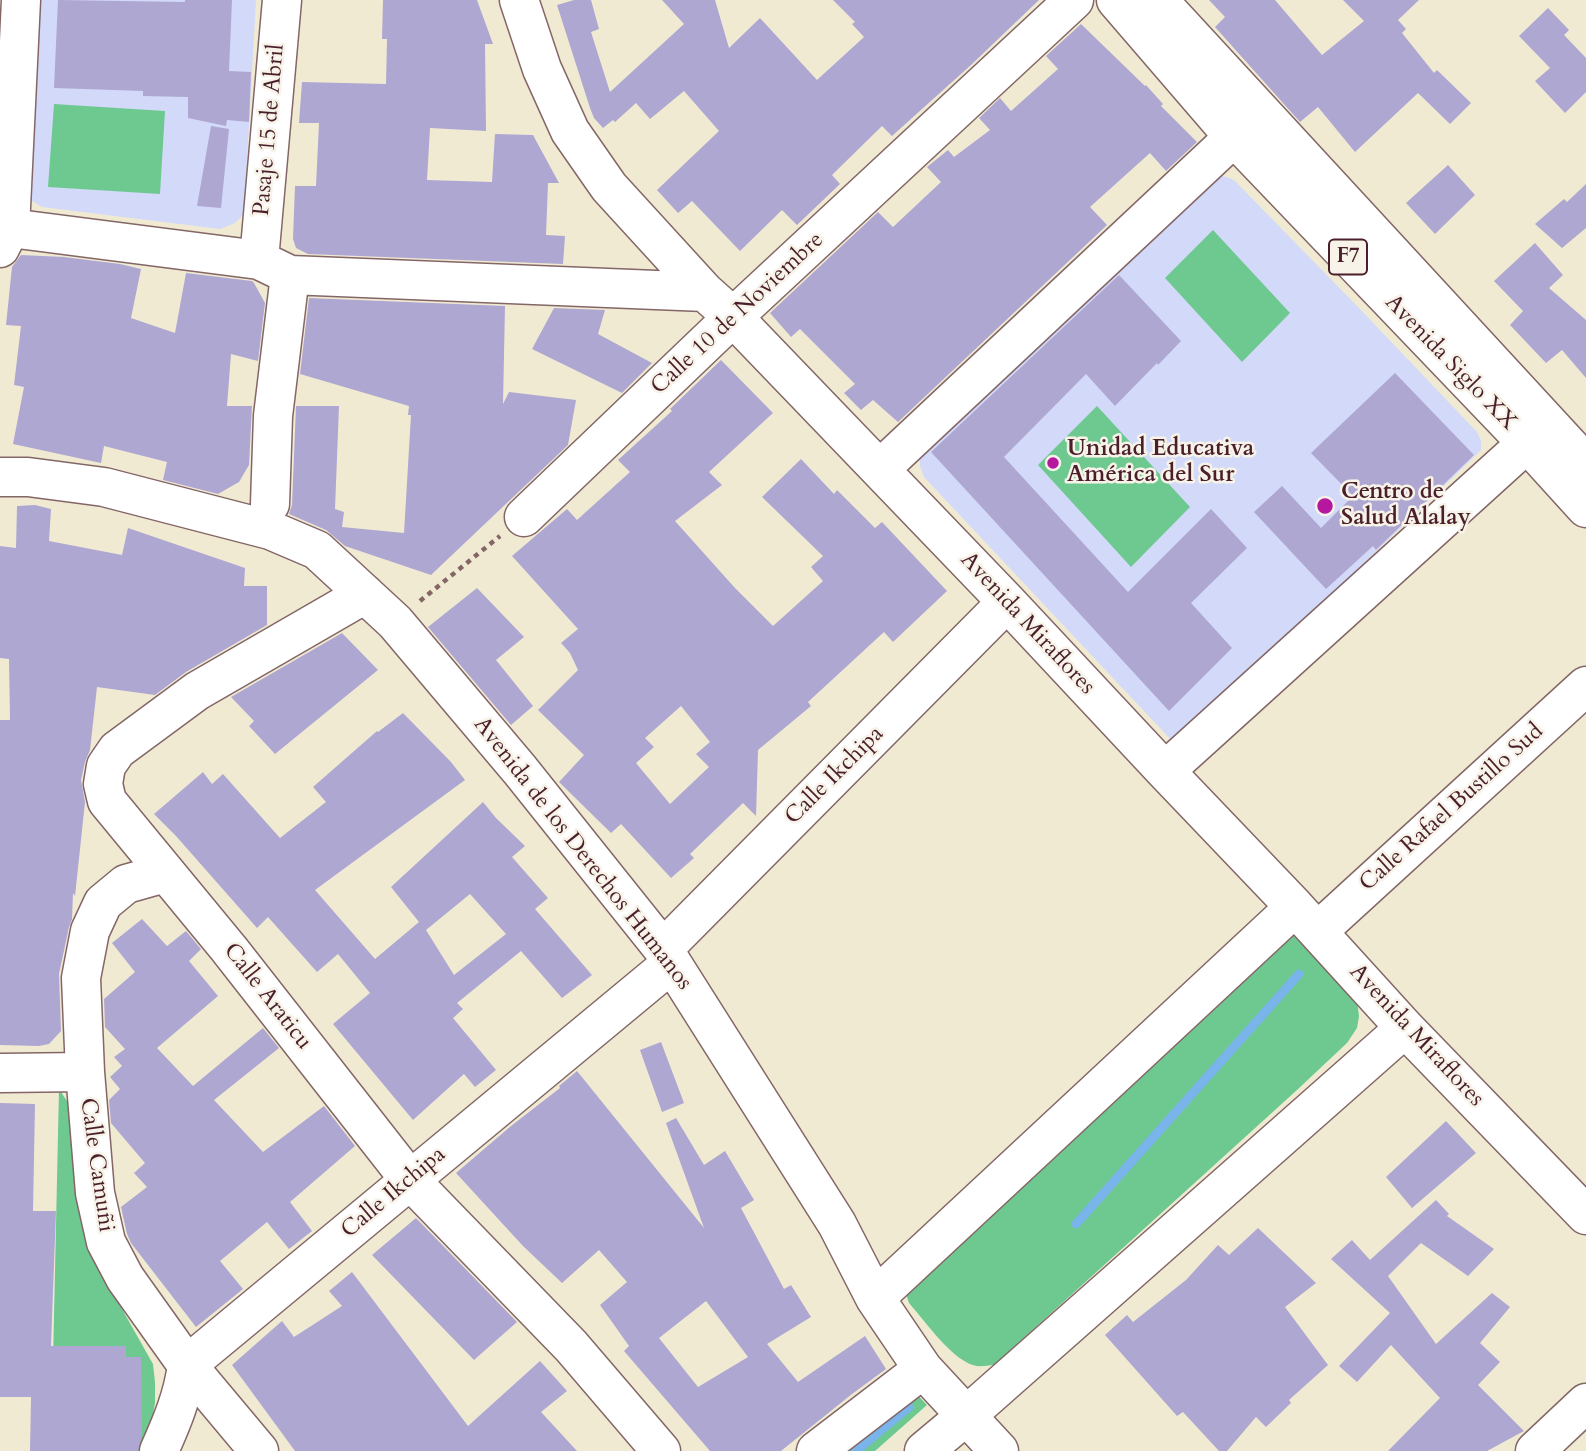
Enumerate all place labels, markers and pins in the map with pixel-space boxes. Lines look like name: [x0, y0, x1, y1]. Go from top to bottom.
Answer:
place label: Unidad Educativa América del Sur: [1067, 436, 1254, 490]
marker: Unidad Educativa América del Sur: [1045, 455, 1061, 471]
place label: Centro de Salud Alalay: [1341, 479, 1471, 533]
marker: Centro de Salud Alalay: [1315, 496, 1335, 516]

